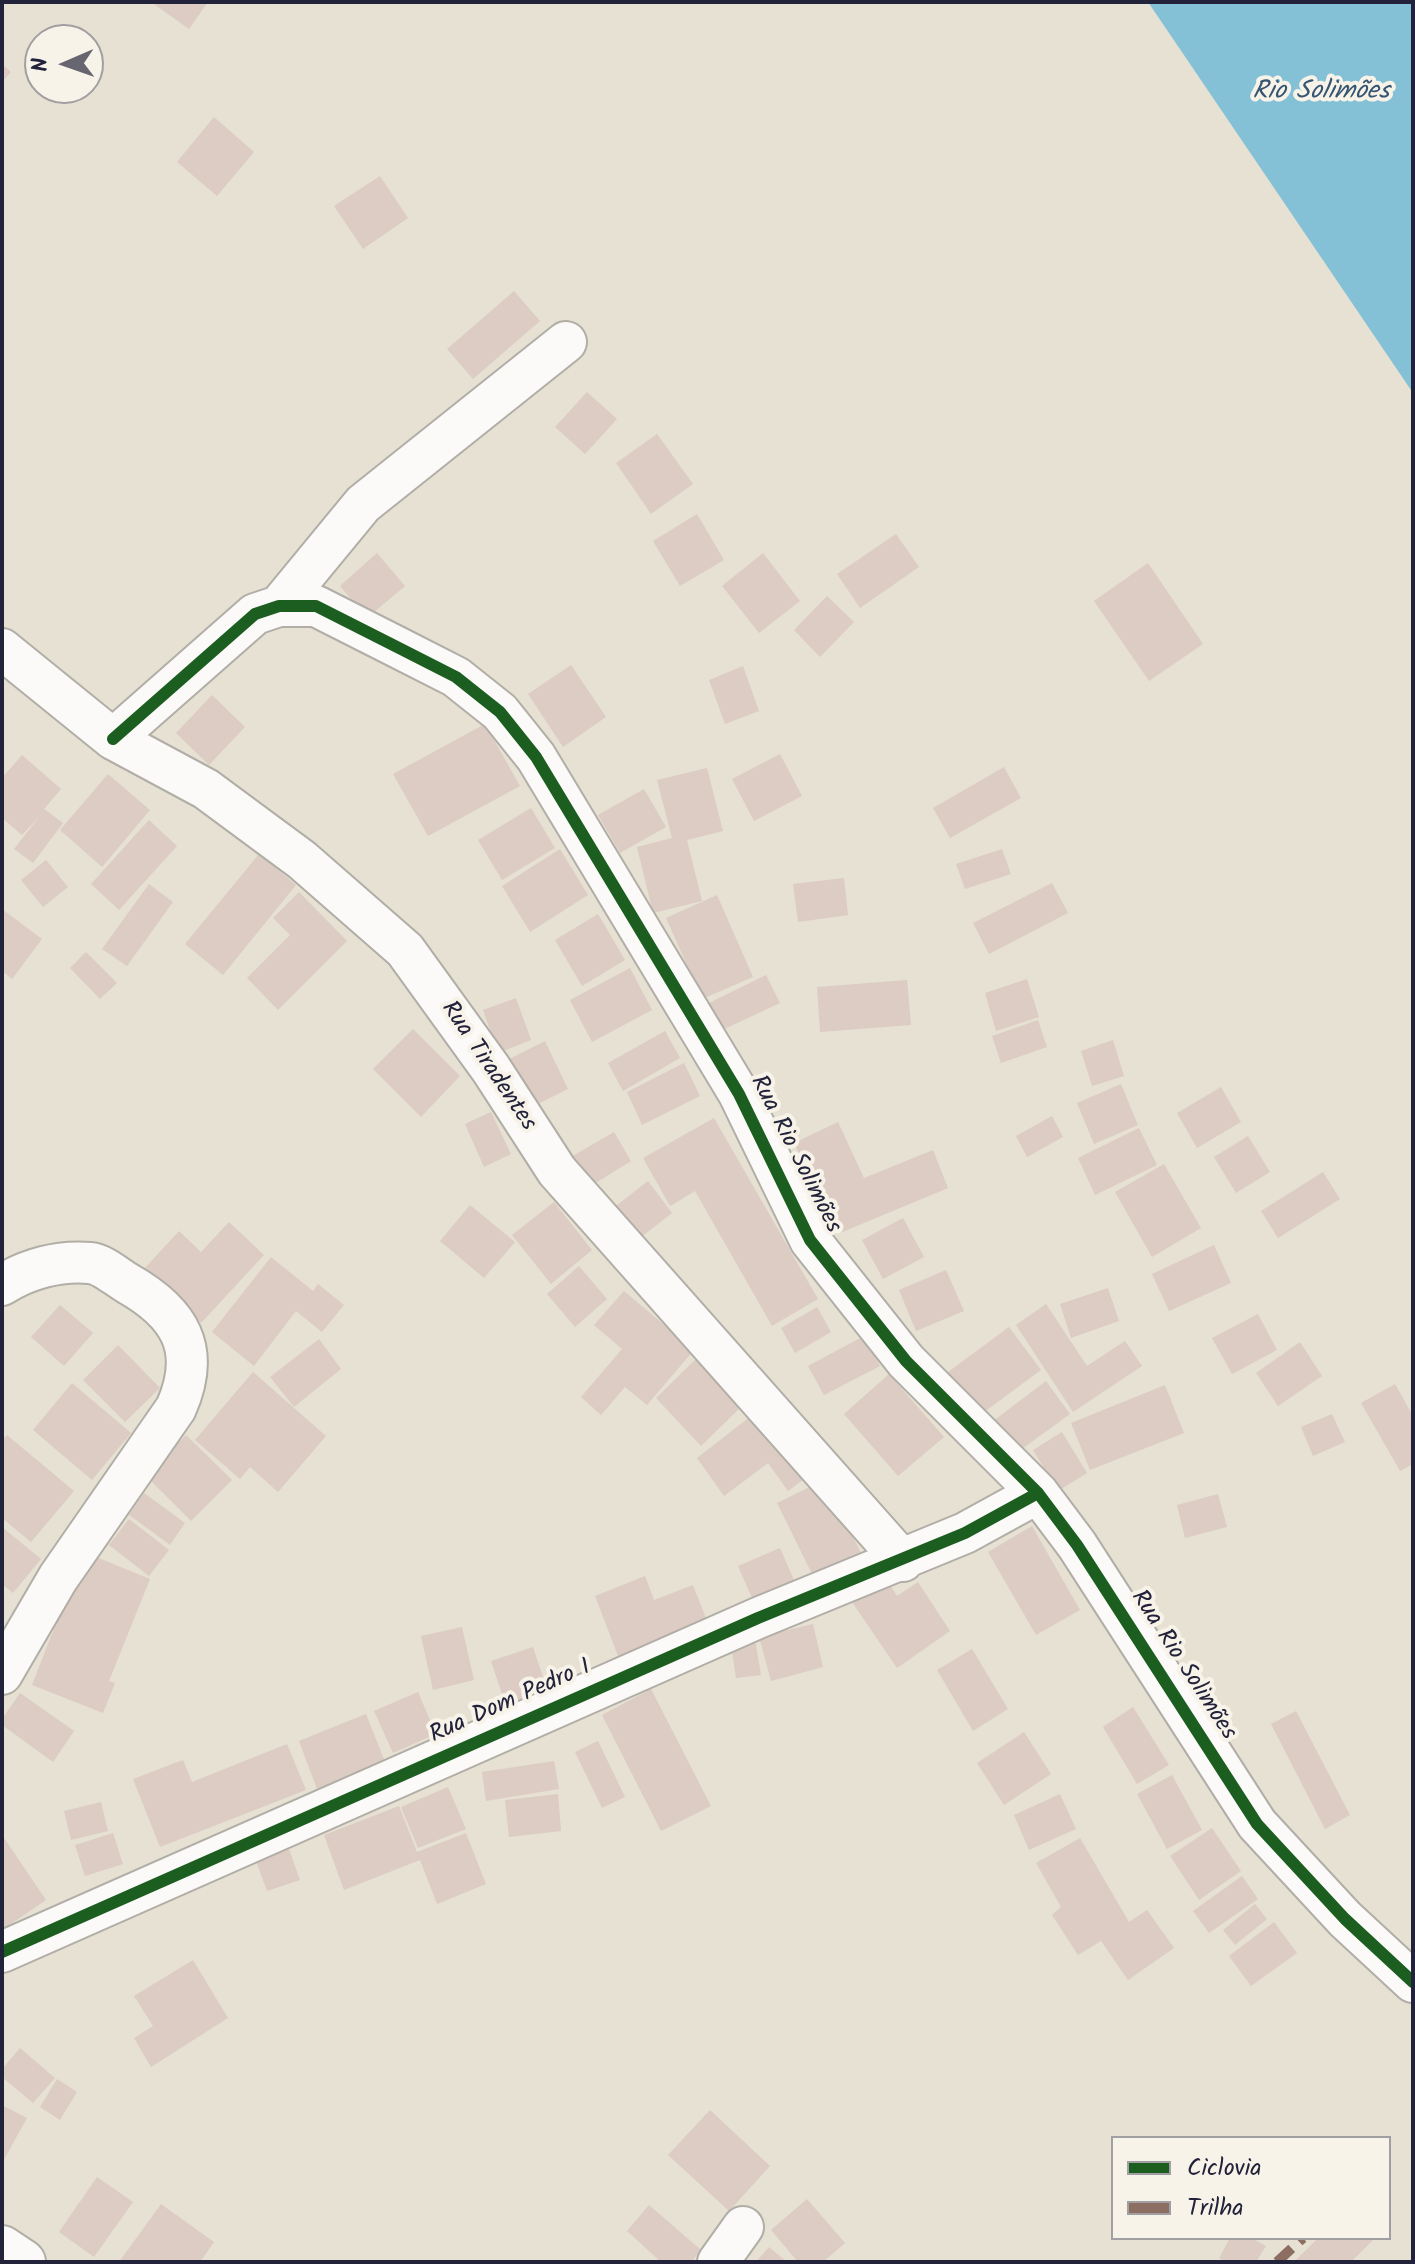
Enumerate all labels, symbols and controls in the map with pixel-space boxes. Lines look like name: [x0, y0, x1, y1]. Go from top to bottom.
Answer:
north arrow: [24, 24, 104, 104]
text: N: [24, 57, 59, 72]
water label: Rio Solimões: [1253, 78, 1389, 110]
street label: Rua Tiradentes: [433, 997, 541, 1137]
street label: Rua Rio Solimões: [742, 1071, 846, 1239]
street label: Rua Rio Solimões: [1123, 1586, 1241, 1746]
street label: Rua Dom Pedro I: [426, 1655, 596, 1751]
legend: [1111, 2136, 1391, 2240]
text: Ciclovia: [1187, 2149, 1262, 2188]
text: Trilha: [1187, 2189, 1244, 2228]

